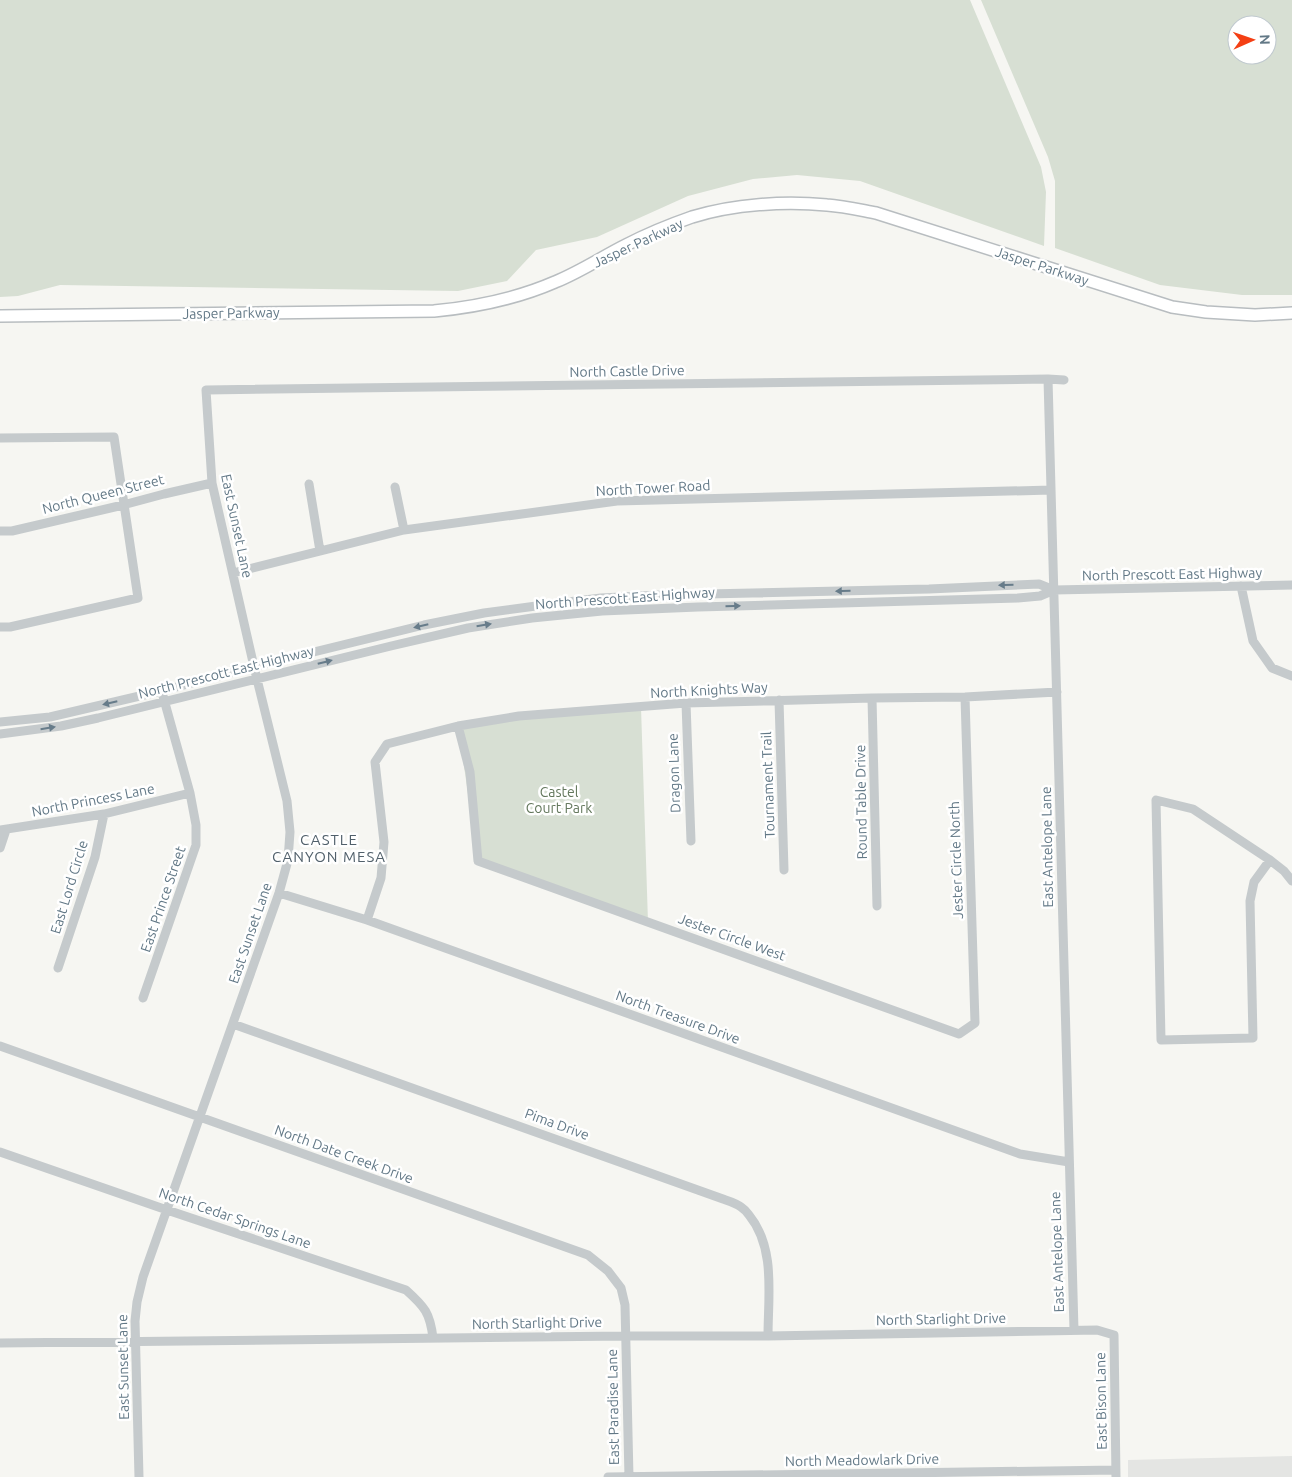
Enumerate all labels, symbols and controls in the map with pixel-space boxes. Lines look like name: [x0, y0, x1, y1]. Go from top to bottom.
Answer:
north arrow: [1227, 15, 1277, 65]
text: N: [1257, 34, 1273, 45]
street label: Jasper Parkway: [591, 215, 686, 271]
street label: Jasper Parkway: [993, 243, 1091, 289]
street label: Jasper Parkway: [182, 304, 280, 322]
street label: North Castle Drive: [569, 362, 685, 380]
street label: North Queen Street: [41, 471, 166, 517]
street label: East Sunset Lane: [218, 473, 256, 579]
street label: North Tower Road: [595, 477, 711, 499]
street label: North Prescott East Highway: [1082, 564, 1263, 584]
one-way arrow: [998, 582, 1014, 590]
street label: North Prescott East Highway: [534, 584, 716, 612]
one-way arrow: [835, 587, 851, 595]
one-way arrow: [725, 602, 741, 610]
one-way arrow: [476, 621, 492, 629]
one-way arrow: [413, 622, 428, 630]
street label: North Prescott East Highway: [137, 642, 316, 702]
one-way arrow: [318, 658, 333, 666]
street label: North Knights Way: [650, 679, 768, 701]
one-way arrow: [103, 699, 118, 707]
one-way arrow: [41, 723, 57, 731]
street label: Tournament Trail: [758, 731, 778, 839]
street label: Dragon Lane: [665, 733, 683, 813]
street label: Round Table Drive: [852, 745, 870, 859]
street label: North Princess Lane: [30, 780, 156, 820]
park label: Castel Court Park: [526, 784, 592, 816]
street label: East Antelope Lane: [1038, 786, 1056, 908]
street label: Jester Circle North: [946, 801, 966, 919]
district label: CASTLE CANYON MESA: [272, 831, 386, 865]
street label: East Lord Circle: [47, 838, 91, 936]
street label: East Prince Street: [137, 843, 189, 954]
street label: East Sunset Lane: [225, 880, 275, 986]
street label: Jester Circle West: [676, 910, 788, 964]
street label: North Treasure Drive: [614, 987, 742, 1047]
street label: Pima Drive: [523, 1105, 591, 1143]
street label: North Date Creek Drive: [272, 1121, 416, 1187]
street label: North Cedar Springs Lane: [157, 1184, 313, 1252]
street label: East Antelope Lane: [1047, 1191, 1067, 1313]
street label: North Starlight Drive: [876, 1310, 1006, 1328]
street label: East Sunset Lane: [114, 1314, 132, 1420]
street label: North Starlight Drive: [472, 1314, 602, 1332]
street label: East Paradise Lane: [604, 1349, 622, 1465]
street label: East Bison Lane: [1092, 1352, 1110, 1450]
street label: North Meadowlark Drive: [785, 1451, 939, 1469]

